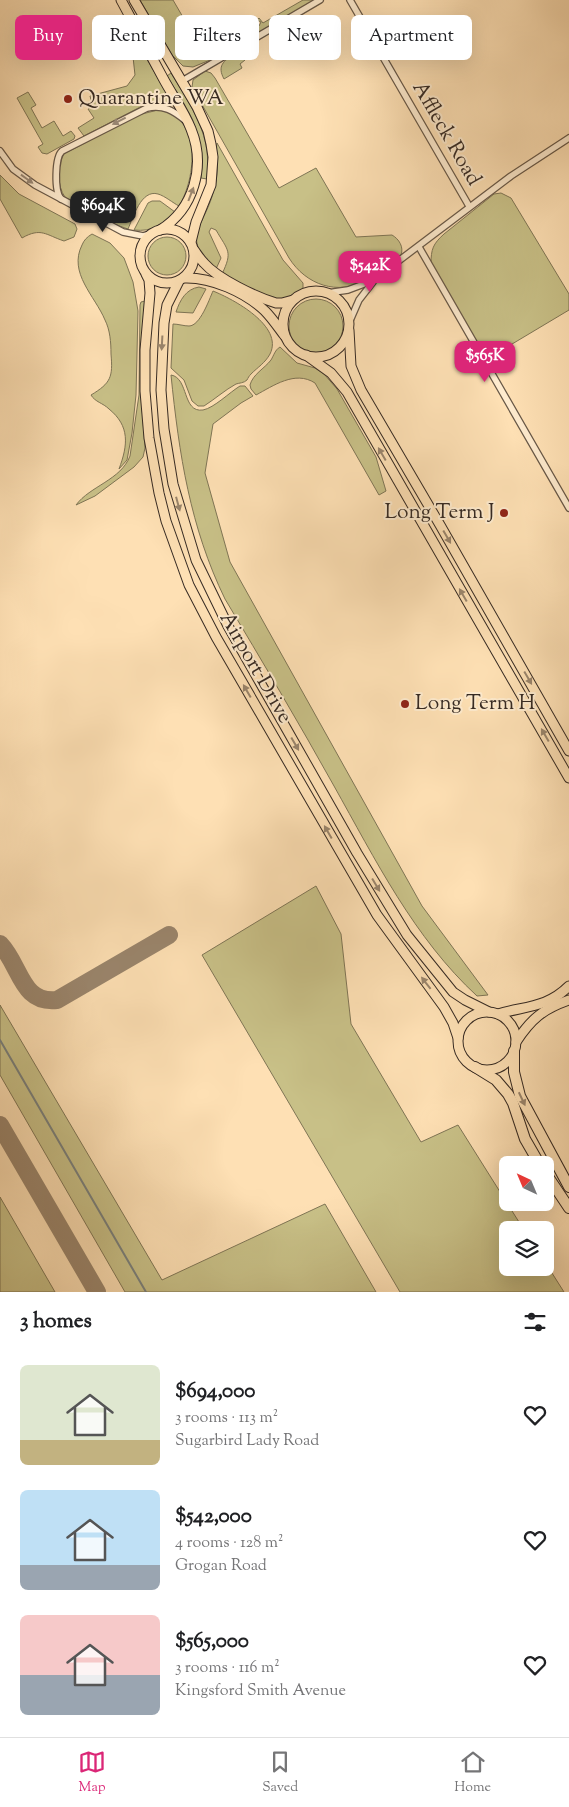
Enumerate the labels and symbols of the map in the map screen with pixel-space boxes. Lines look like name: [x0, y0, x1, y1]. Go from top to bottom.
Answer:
street label: Affleck Road: [404, 76, 488, 192]
place label: Quarantine WA: [78, 84, 224, 114]
marker: Quarantine WA: [62, 93, 74, 105]
one-way arrow: [112, 117, 126, 125]
one-way arrow: [20, 174, 33, 185]
one-way arrow: [187, 186, 195, 201]
pin: $694K: [68, 190, 138, 233]
pin: $542K: [335, 250, 405, 293]
one-way arrow: [157, 335, 165, 351]
pin: $565K: [450, 340, 520, 383]
one-way arrow: [378, 447, 387, 460]
one-way arrow: [175, 497, 183, 512]
place label: Long Term J: [384, 498, 494, 528]
marker: Long Term J: [498, 507, 510, 519]
one-way arrow: [443, 530, 452, 544]
one-way arrow: [459, 588, 468, 601]
street label: Airport Drive: [211, 607, 299, 729]
one-way arrow: [524, 671, 532, 686]
one-way arrow: [243, 684, 251, 699]
place label: Long Term H: [415, 689, 535, 719]
marker: Long Term H: [399, 698, 411, 710]
one-way arrow: [540, 729, 549, 742]
one-way arrow: [290, 737, 299, 751]
one-way arrow: [324, 826, 333, 839]
one-way arrow: [371, 878, 380, 891]
one-way arrow: [421, 977, 432, 990]
one-way arrow: [518, 1091, 527, 1106]
north arrow: [499, 1156, 554, 1211]

